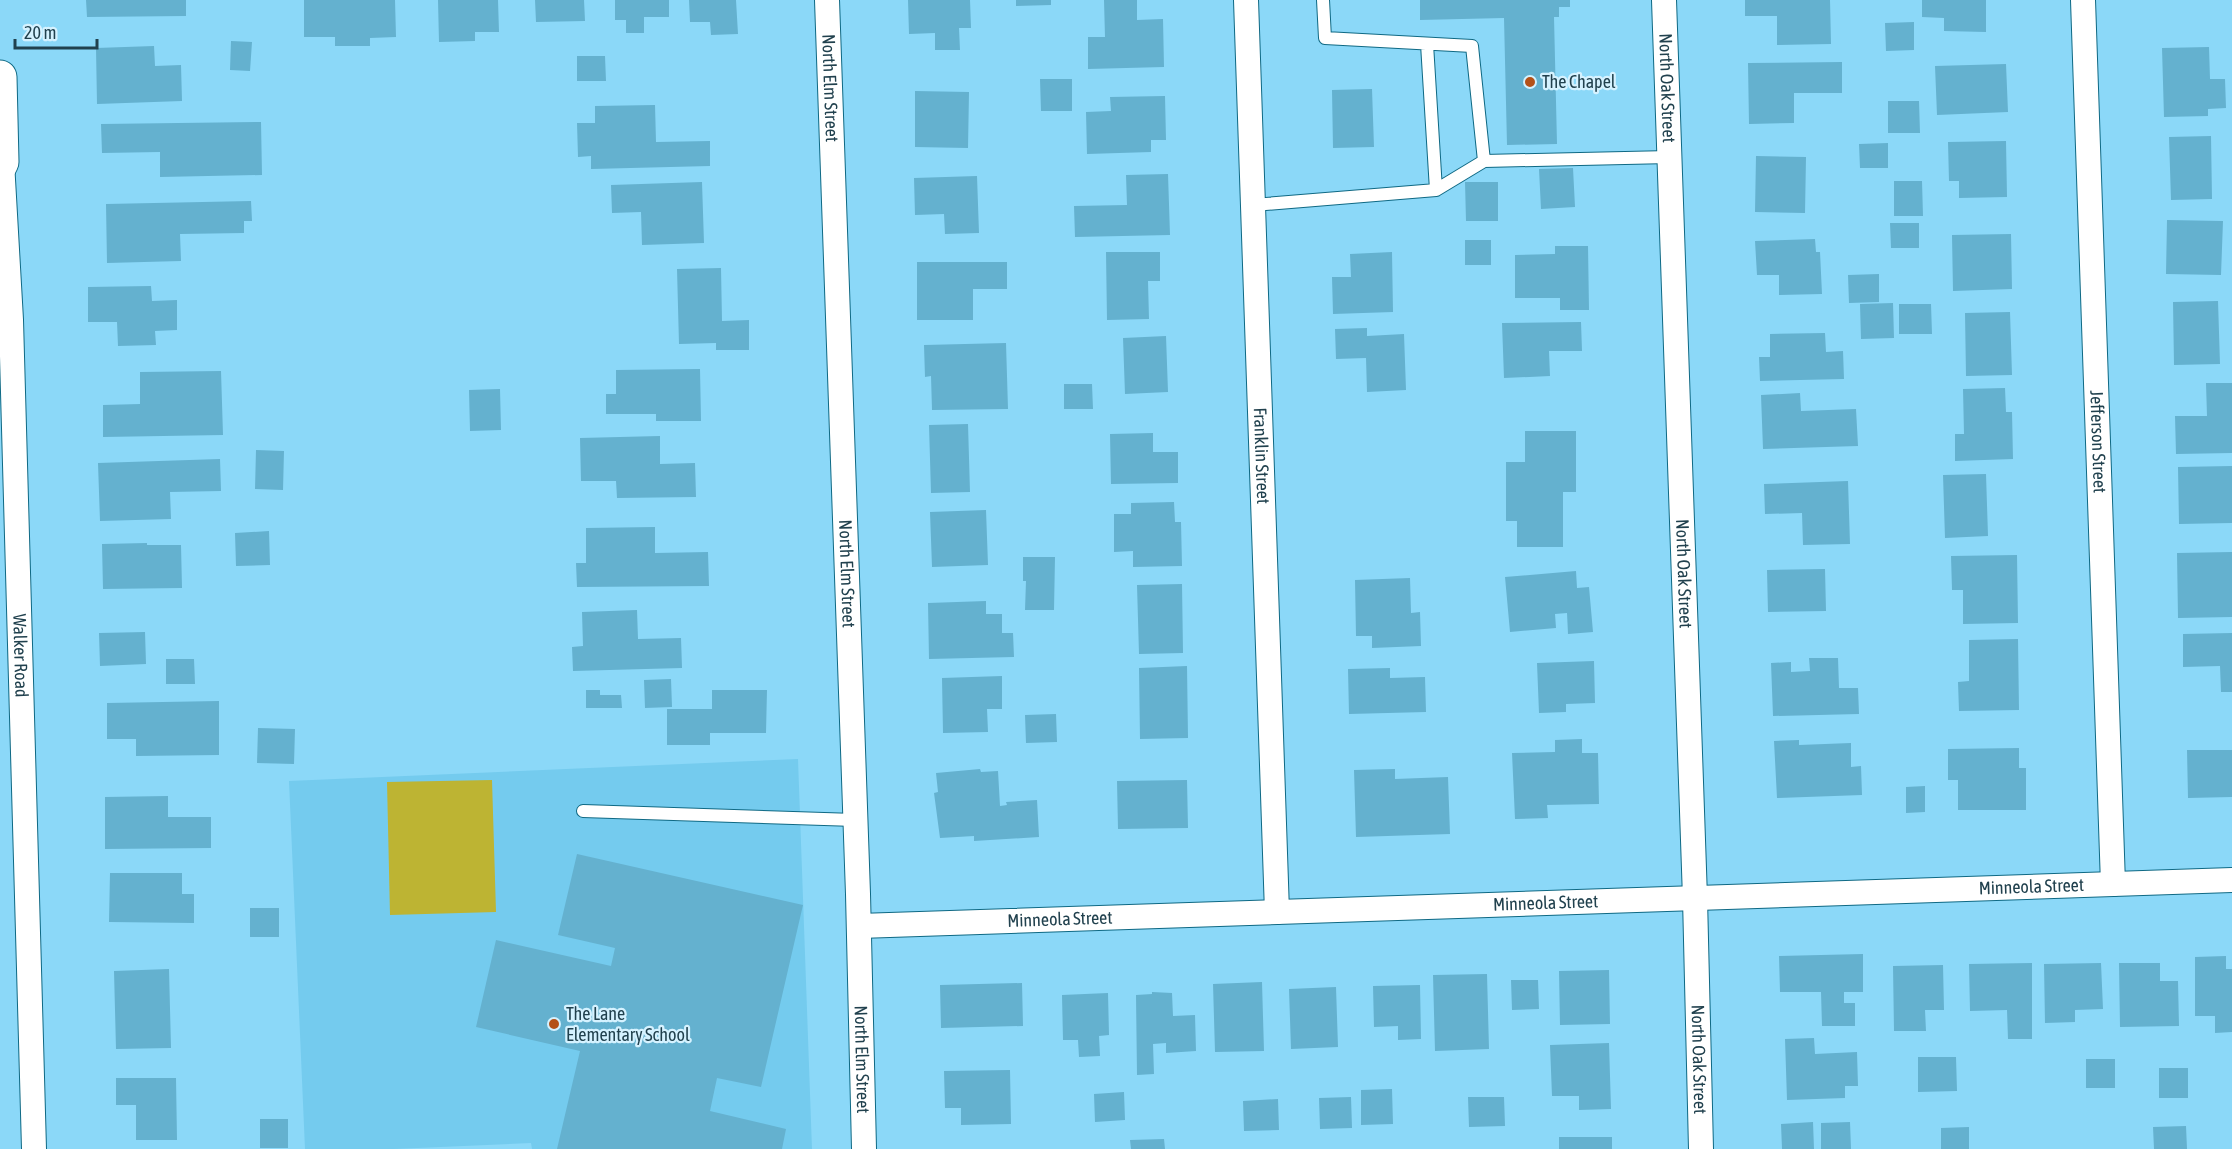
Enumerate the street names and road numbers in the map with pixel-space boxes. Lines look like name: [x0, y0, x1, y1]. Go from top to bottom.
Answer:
street label: North Oak Street: [1655, 33, 1680, 143]
street label: North Elm Street: [818, 34, 843, 142]
street label: Jefferson Street: [2086, 390, 2111, 493]
street label: Franklin Street: [1250, 407, 1274, 504]
street label: North Elm Street: [835, 519, 860, 628]
street label: North Oak Street: [1672, 519, 1697, 629]
street label: Walker Road: [9, 614, 32, 698]
street label: Minneola Street: [1978, 874, 2084, 898]
street label: Minneola Street: [1493, 890, 1599, 915]
street label: Minneola Street: [1007, 907, 1113, 931]
street label: North Oak Street: [1688, 1004, 1711, 1114]
street label: North Elm Street: [851, 1005, 874, 1114]

